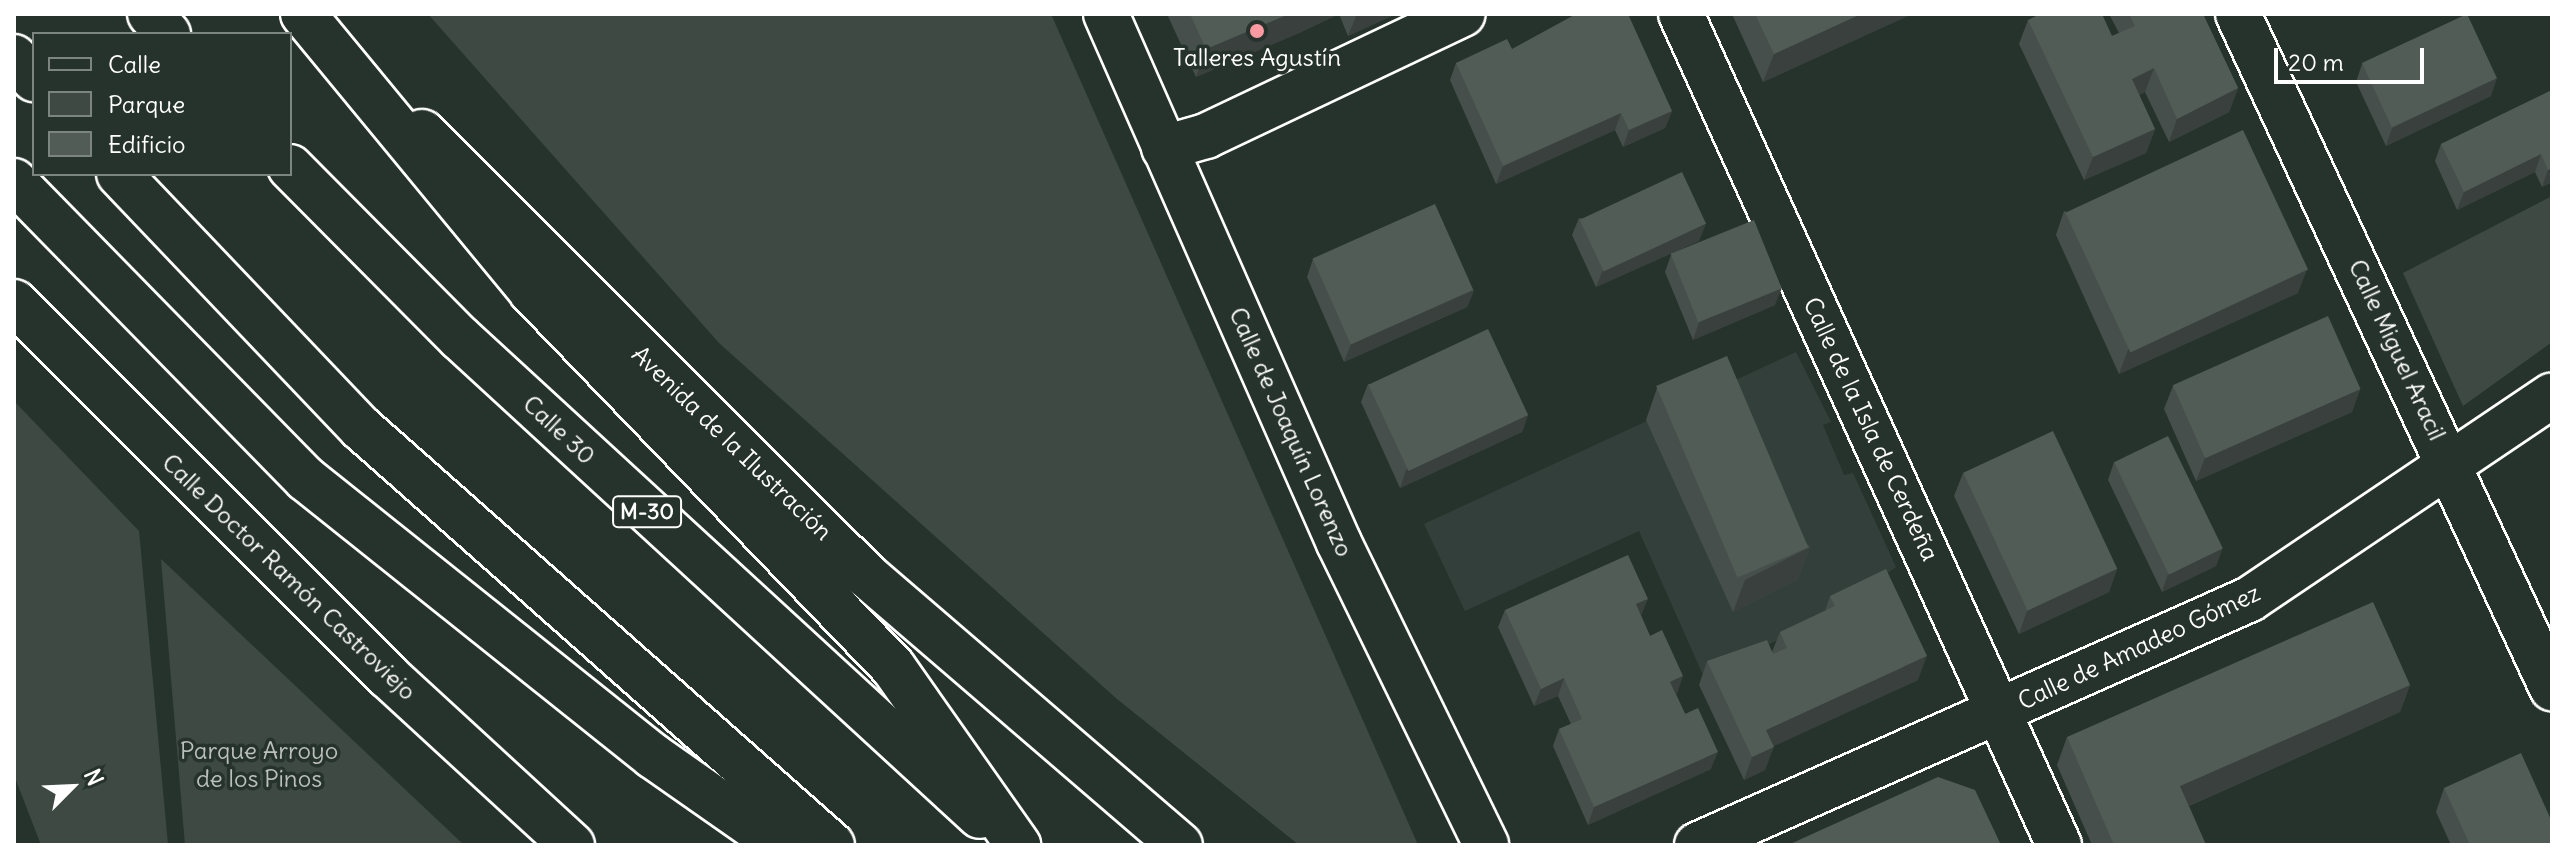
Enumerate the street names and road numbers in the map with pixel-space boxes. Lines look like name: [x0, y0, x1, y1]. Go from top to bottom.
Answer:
street label: Calle Miguel Aracil: [2342, 255, 2452, 445]
street label: Calle de la Isla de Cerdeña: [1797, 293, 1945, 565]
street label: Calle de Joaquín Lorenzo: [1223, 303, 1359, 561]
street label: Avenida de la Ilustración: [626, 340, 838, 546]
street label: Calle 30: [517, 389, 601, 471]
street label: Calle Doctor Ramón Castroviejo: [156, 448, 422, 706]
road number: M-30: [611, 494, 683, 530]
street label: Calle de Amadeo Gómez: [2013, 578, 2265, 716]

